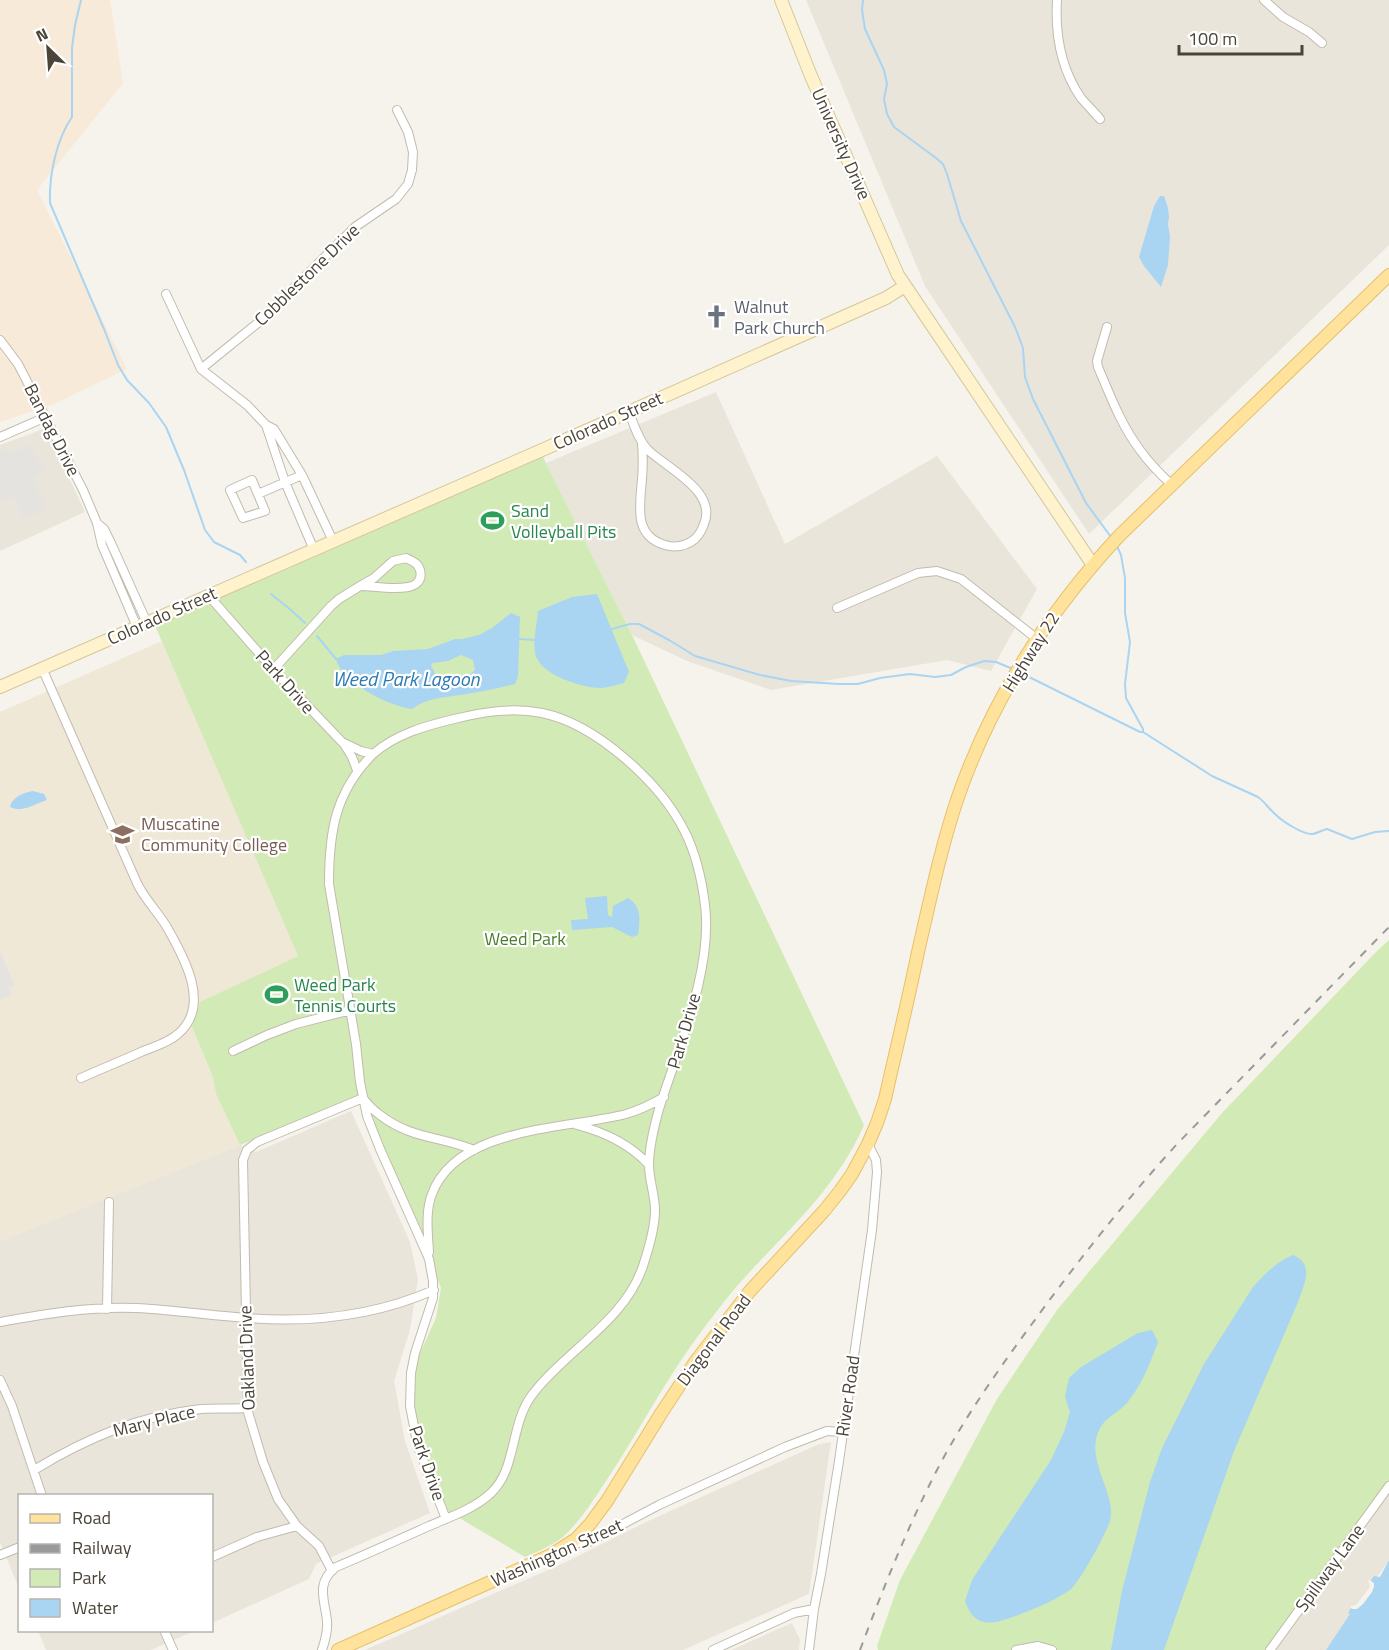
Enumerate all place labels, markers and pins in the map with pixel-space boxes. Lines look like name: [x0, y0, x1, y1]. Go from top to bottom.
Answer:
place label: Walnut Park Church: [734, 293, 825, 341]
church icon: Walnut Park Church: [703, 304, 729, 330]
place label: Sand Volleyball Pits: [511, 497, 616, 545]
sports icon: Sand Volleyball Pits: [480, 508, 506, 534]
place label: Muscatine Community College: [141, 810, 287, 858]
school or university icon: Muscatine Community College: [110, 821, 136, 847]
place label: Weed Park Tennis Courts: [294, 971, 396, 1019]
sports icon: Weed Park Tennis Courts: [263, 982, 289, 1008]

